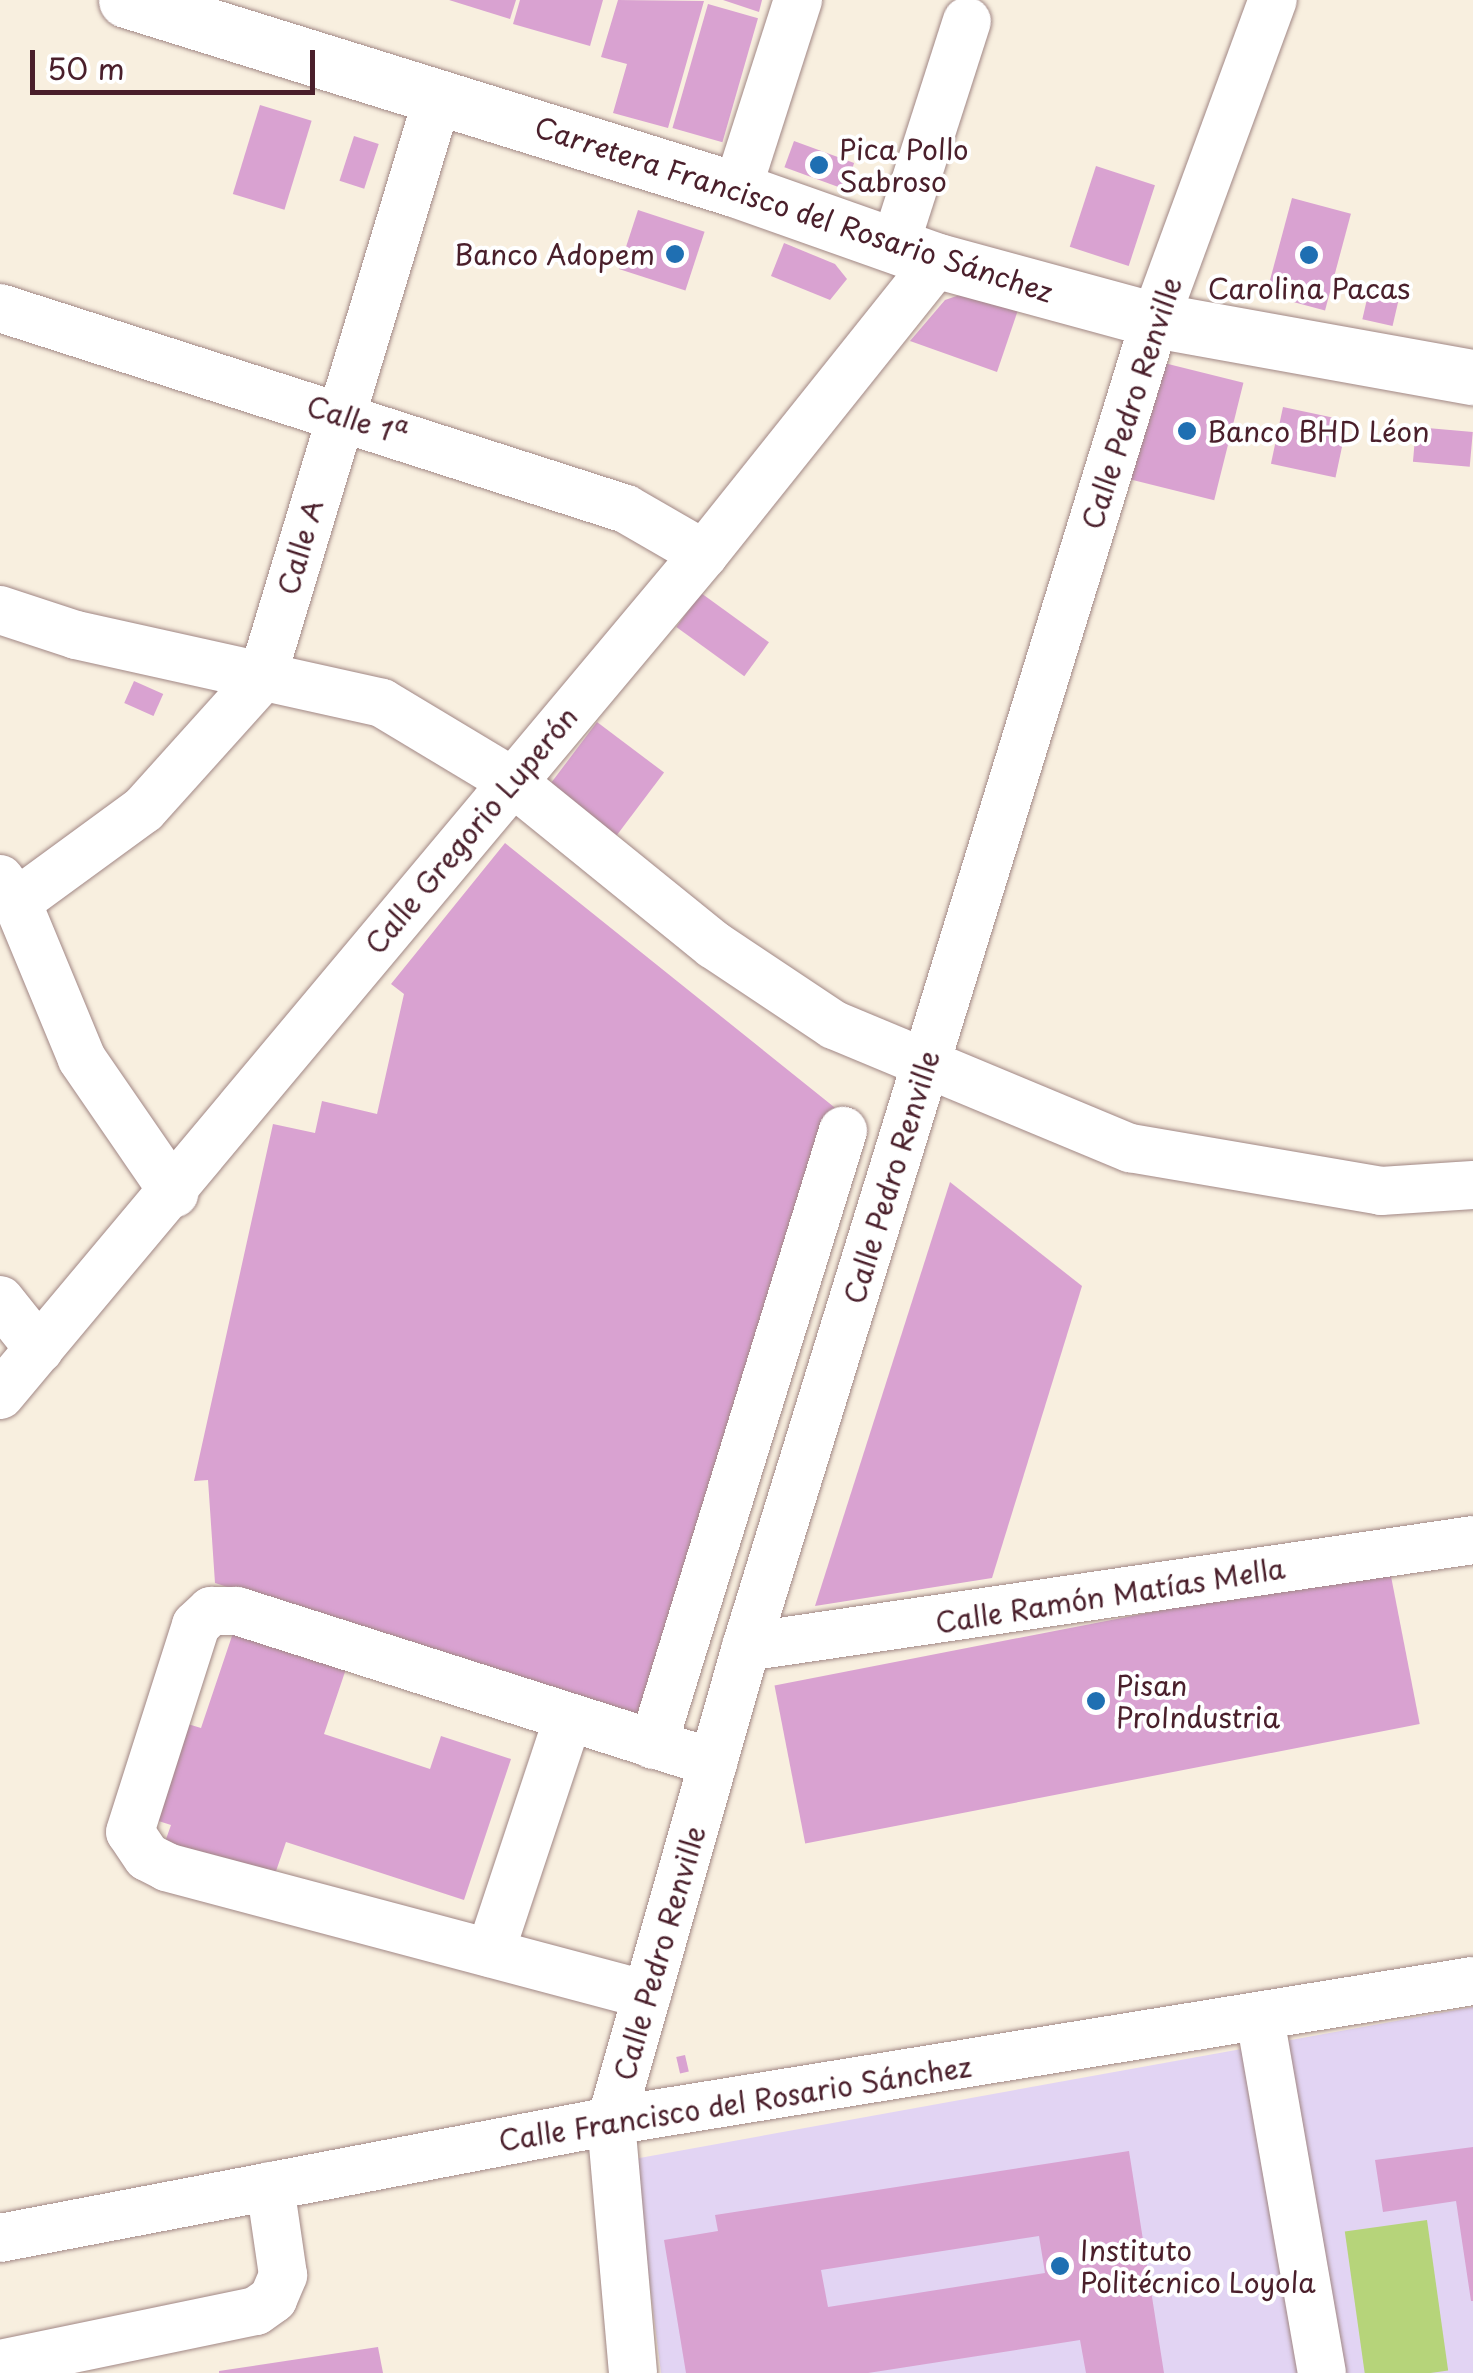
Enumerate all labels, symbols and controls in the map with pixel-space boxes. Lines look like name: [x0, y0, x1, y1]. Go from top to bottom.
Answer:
scale bar: [35, 30, 320, 92]
text: 50 m: [47, 45, 125, 90]
street label: Carretera Francisco del Rosario Sánchez: [530, 109, 1058, 309]
place label: Pica Pollo Sabroso: [839, 132, 968, 198]
marker: Pica Pollo Sabroso: [808, 154, 830, 176]
place label: Banco Adopem: [451, 237, 655, 271]
marker: Banco Adopem: [664, 243, 686, 265]
marker: Carolina Pacas: [1298, 244, 1320, 266]
place label: Carolina Pacas: [1207, 271, 1411, 305]
street label: Calle Pedro Renville: [1074, 272, 1188, 534]
street label: Calle 1ª: [302, 388, 412, 452]
place label: Banco BHD Léon: [1207, 414, 1432, 448]
marker: Banco BHD Léon: [1176, 420, 1198, 442]
street label: Calle A: [270, 495, 330, 599]
street label: Calle Gregorio Luperón: [358, 700, 584, 960]
street label: Calle Pedro Renville: [836, 1045, 946, 1309]
street label: Calle Ramón Matías Mella: [933, 1551, 1287, 1639]
place label: Pisan ProIndustria: [1116, 1668, 1280, 1734]
marker: Pisan ProIndustria: [1085, 1690, 1107, 1712]
street label: Calle Pedro Renville: [606, 1821, 712, 2085]
street label: Calle Francisco del Rosario Sánchez: [495, 2049, 975, 2157]
place label: Instituto Politécnico Loyola: [1080, 2233, 1317, 2299]
marker: Instituto Politécnico Loyola: [1049, 2255, 1071, 2277]

